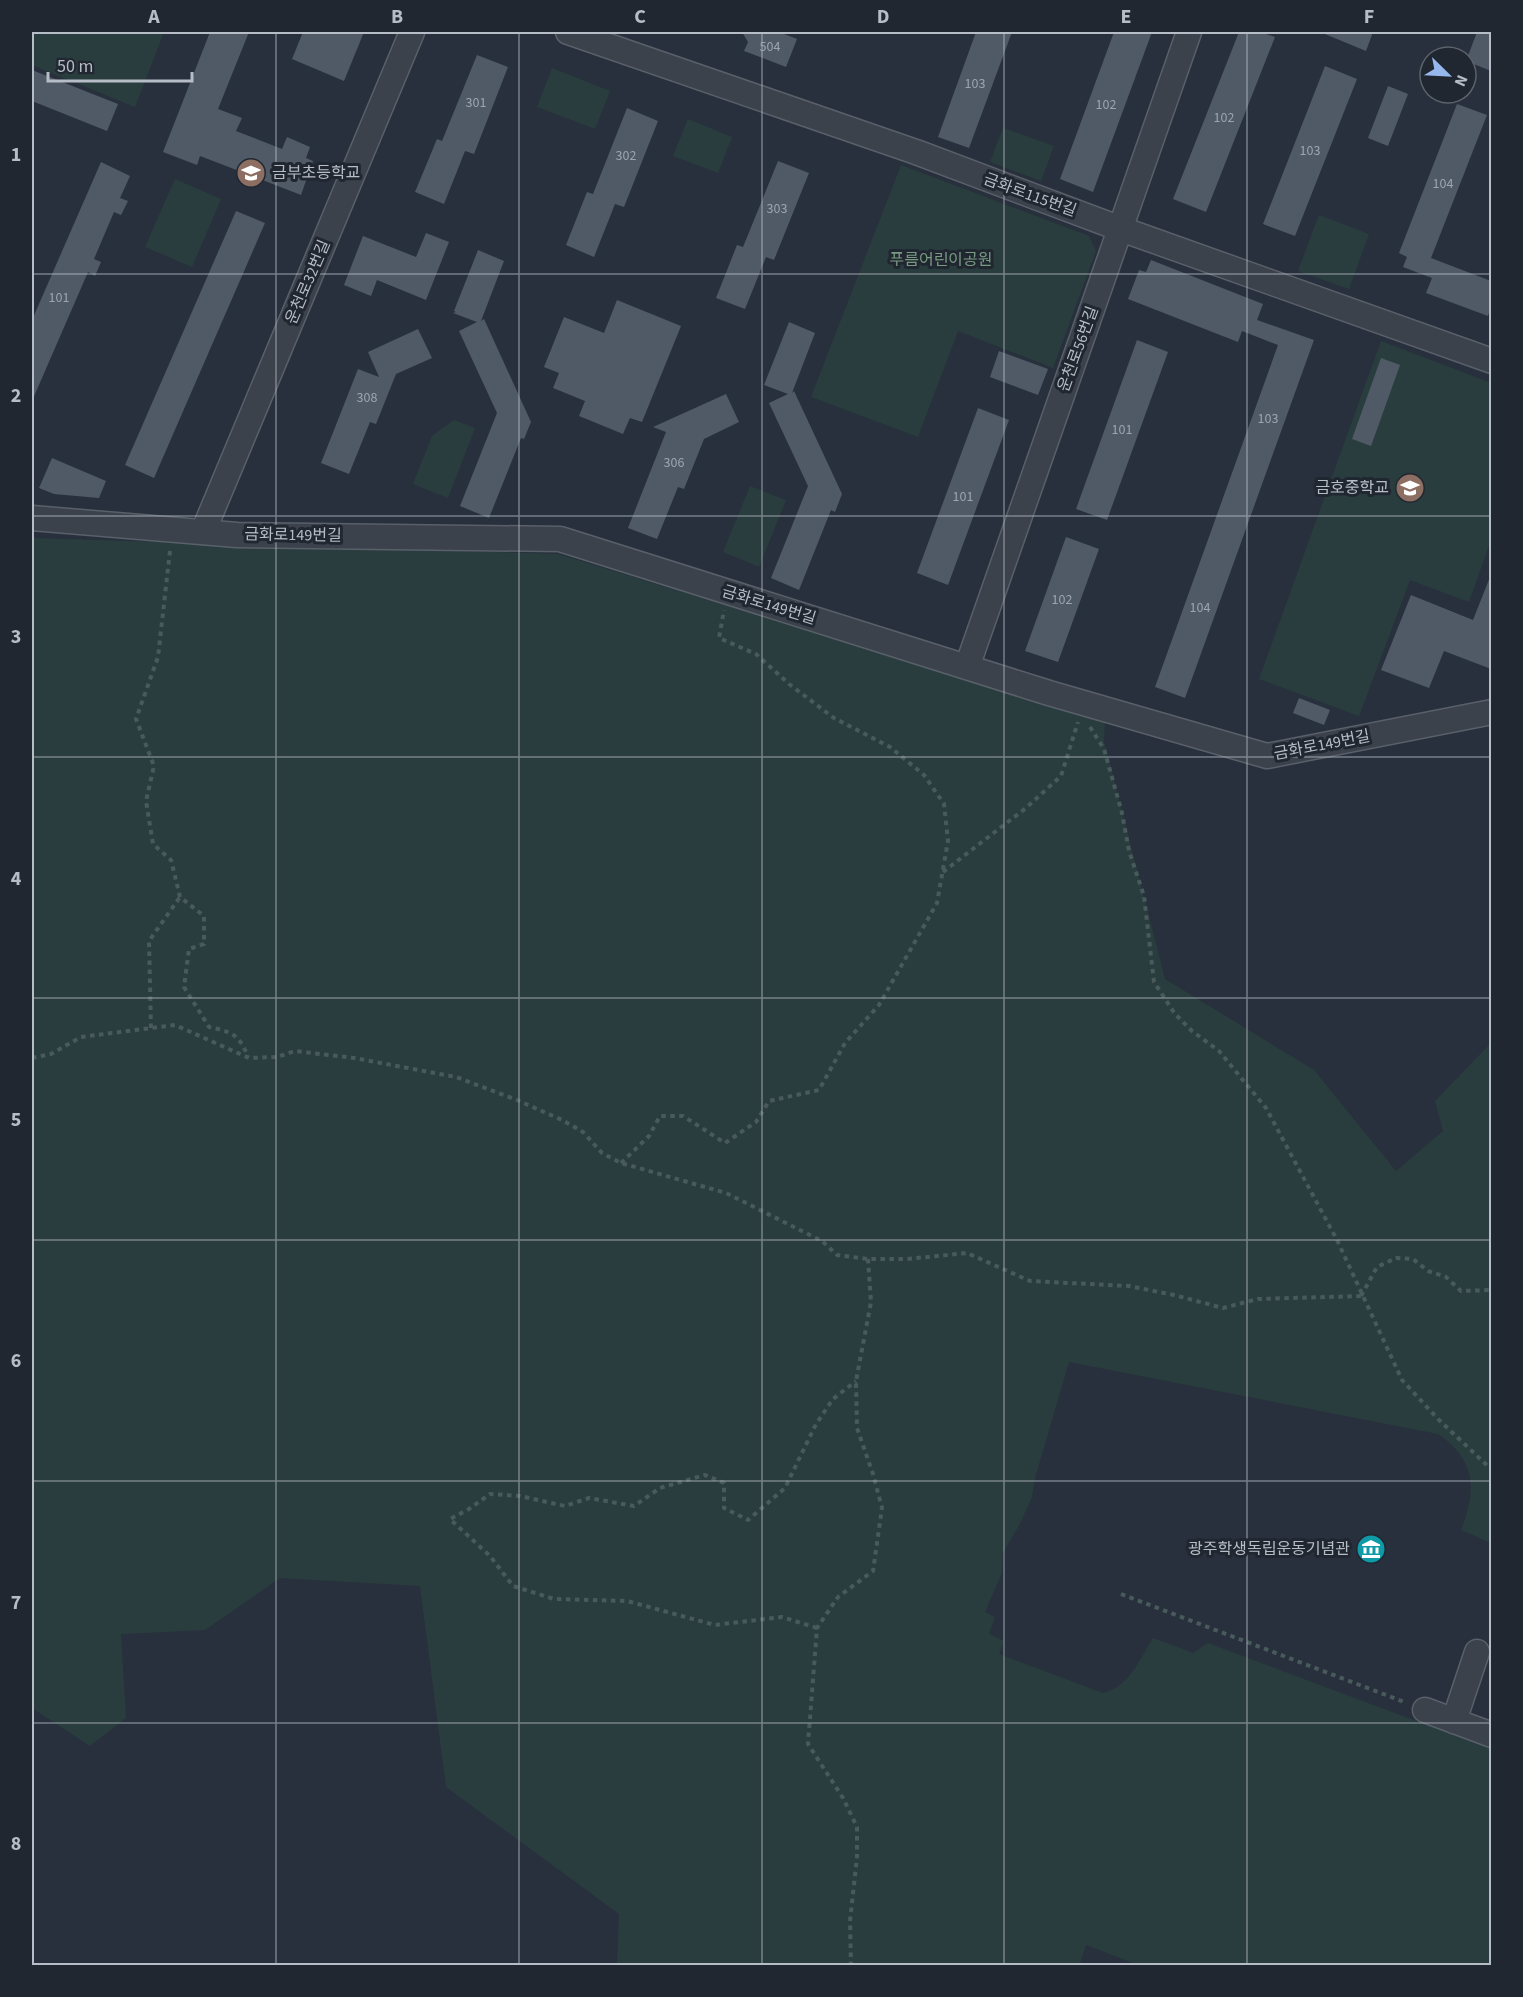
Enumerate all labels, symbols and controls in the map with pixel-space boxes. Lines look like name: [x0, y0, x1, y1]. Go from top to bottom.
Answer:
text: A: [147, 3, 160, 31]
text: B: [391, 3, 403, 31]
text: C: [634, 3, 646, 31]
text: D: [877, 3, 889, 31]
text: E: [1121, 3, 1131, 31]
text: F: [1364, 3, 1374, 31]
house number: 504: [760, 37, 780, 57]
scale bar: [48, 45, 192, 83]
north arrow: [1418, 45, 1478, 105]
text: 50 m: [57, 54, 93, 79]
text: N: [1449, 71, 1473, 90]
house number: 103: [965, 74, 985, 94]
house number: 301: [466, 93, 486, 113]
house number: 102: [1096, 95, 1116, 115]
house number: 102: [1214, 108, 1234, 128]
text: 1: [11, 141, 21, 169]
house number: 103: [1300, 141, 1320, 161]
house number: 302: [616, 146, 636, 166]
school or university icon: 금부초등학교: [235, 157, 267, 189]
place label: 금부초등학교: [272, 162, 360, 184]
street label: 금화로115번길: [980, 168, 1080, 222]
house number: 104: [1433, 174, 1453, 194]
house number: 303: [767, 199, 787, 219]
street label: 운천로32번길: [280, 237, 336, 327]
park label: 푸름어린이공원: [889, 249, 993, 271]
house number: 101: [49, 288, 69, 308]
street label: 운천로56번길: [1052, 303, 1104, 395]
text: 2: [11, 382, 21, 410]
house number: 308: [357, 388, 377, 408]
house number: 103: [1258, 409, 1278, 429]
house number: 101: [1112, 420, 1132, 440]
house number: 306: [664, 453, 684, 473]
school or university icon: 금호중학교: [1394, 472, 1426, 504]
place label: 금호중학교: [1315, 477, 1389, 499]
house number: 101: [953, 487, 973, 507]
street label: 금화로149번길: [244, 523, 342, 547]
street label: 금화로149번길: [719, 580, 819, 630]
house number: 102: [1052, 590, 1072, 610]
house number: 104: [1190, 598, 1210, 618]
text: 3: [11, 623, 21, 651]
street label: 금화로149번길: [1272, 725, 1372, 765]
text: 4: [11, 865, 22, 893]
text: 5: [11, 1106, 21, 1134]
text: 6: [11, 1347, 21, 1375]
museum icon: 광주학생독립운동기념관: [1355, 1533, 1387, 1565]
place label: 광주학생독립운동기념관: [1188, 1538, 1350, 1560]
text: 7: [11, 1589, 21, 1617]
text: 8: [11, 1830, 21, 1858]

